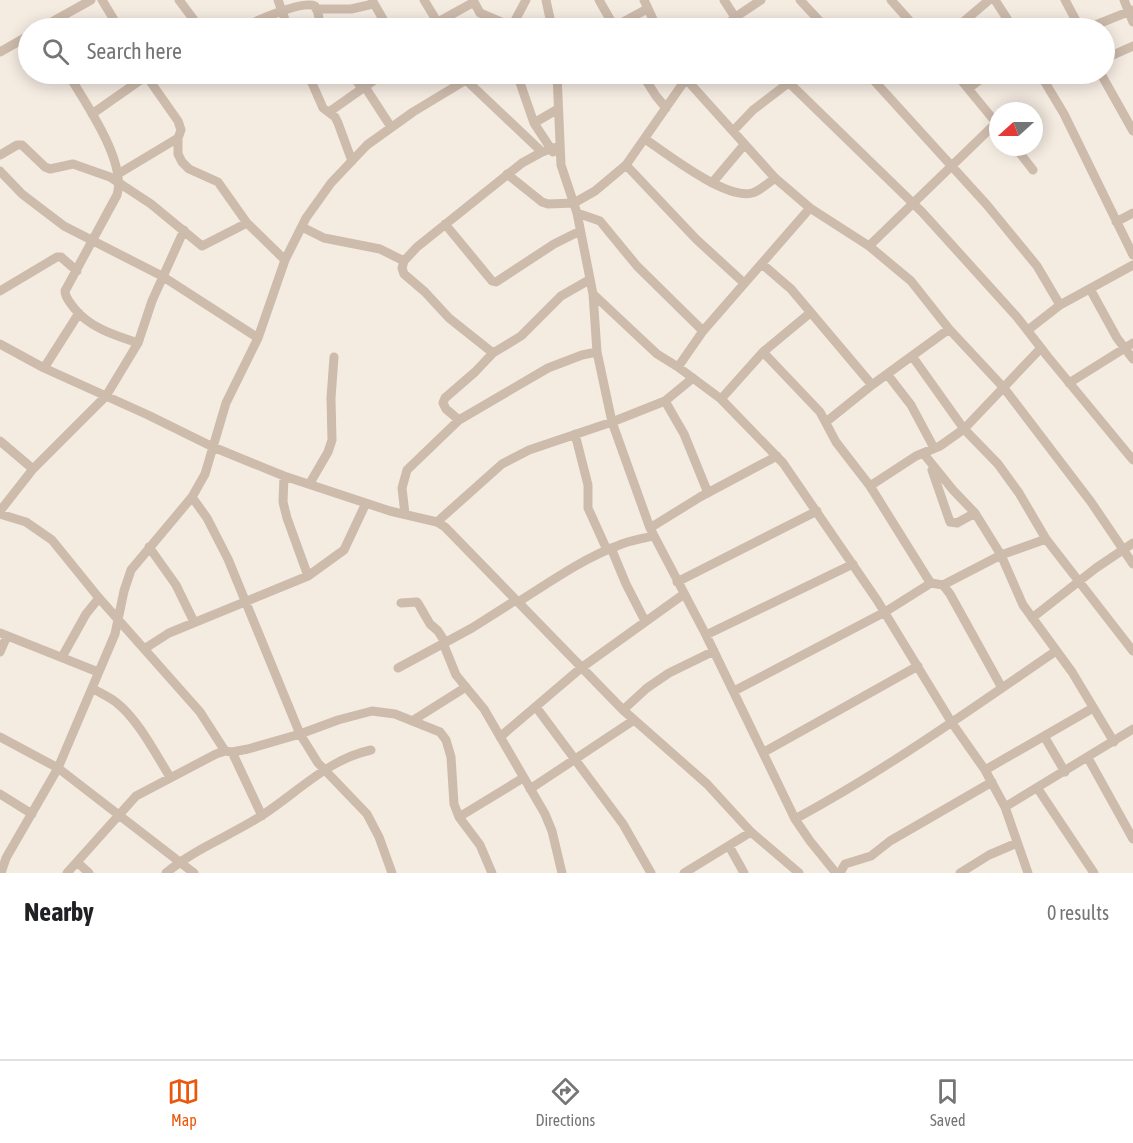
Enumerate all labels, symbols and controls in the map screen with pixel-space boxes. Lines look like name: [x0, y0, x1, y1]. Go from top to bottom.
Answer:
search box: [18, 18, 1115, 84]
icon: search: [39, 35, 72, 68]
text: Search here: [87, 38, 182, 64]
north arrow: [989, 102, 1043, 156]
text: Nearby: [24, 897, 94, 927]
text: 0 results: [1047, 901, 1109, 924]
tab: Map: [167, 1075, 200, 1129]
tab: Directions: [535, 1075, 595, 1129]
tab: Saved: [930, 1075, 965, 1129]

